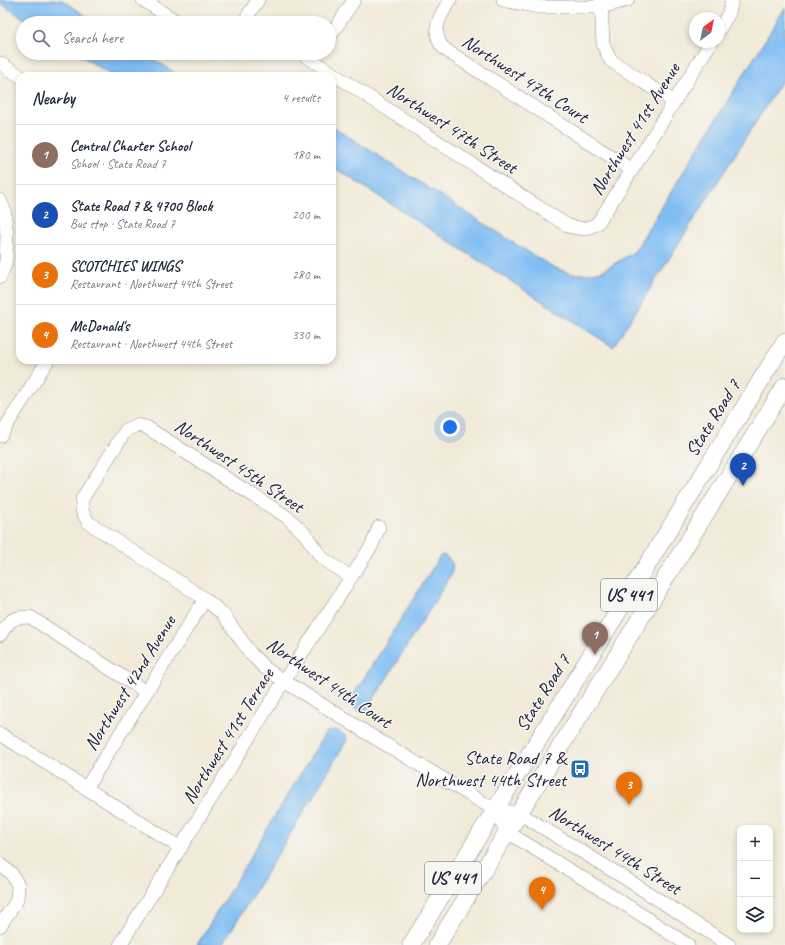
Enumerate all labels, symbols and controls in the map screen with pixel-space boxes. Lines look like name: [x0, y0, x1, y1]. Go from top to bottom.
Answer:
north arrow: [689, 12, 725, 48]
search box: [16, 16, 336, 60]
icon: search: [30, 27, 52, 49]
text: Search here: [62, 29, 123, 48]
street label: Northwest 47th Court: [457, 29, 594, 130]
street label: Northwest 41st Avenue: [585, 57, 686, 200]
street label: Northwest 47th Street: [382, 77, 523, 180]
text: Nearby: [32, 88, 75, 109]
text: 4 results: [282, 90, 320, 106]
text: Central Charter School: [70, 137, 190, 156]
text: 1: [42, 147, 48, 163]
text: 180 m: [292, 147, 320, 163]
text: School · State Road 7: [70, 156, 166, 172]
text: State Road 7 & 4700 Block: [70, 197, 212, 216]
text: 2: [42, 207, 48, 223]
text: 200 m: [292, 207, 320, 223]
text: Bus stop · State Road 7: [70, 216, 175, 232]
text: SCOTCHIES WINGS: [70, 257, 180, 276]
text: 3: [42, 267, 48, 283]
text: 280 m: [292, 267, 320, 283]
text: Restaurant · Northwest 44th Street: [70, 276, 232, 292]
text: McDonald's: [70, 317, 129, 336]
text: 4: [42, 327, 48, 343]
text: 330 m: [292, 327, 320, 343]
text: Restaurant · Northwest 44th Street: [70, 336, 232, 352]
street label: State Road 7: [680, 374, 747, 461]
street label: Northwest 45th Street: [170, 414, 310, 519]
your location: [440, 417, 460, 437]
pin: 2: [730, 453, 756, 486]
road number: US 441: [601, 579, 657, 611]
street label: Northwest 42nd Avenue: [79, 610, 182, 755]
pin: 1: [582, 622, 608, 655]
street label: Northwest 44th Court: [262, 632, 398, 735]
street label: State Road 7: [510, 649, 577, 736]
street label: Northwest 41st Terrace: [177, 662, 280, 808]
place label: State Road 7 & Northwest 44th Street: [415, 746, 568, 792]
bus stop icon: State Road 7 & Northwest 44th Street: [569, 758, 591, 780]
pin: 3: [616, 772, 642, 805]
street label: Northwest 44th Street: [545, 800, 687, 901]
map controls: [737, 825, 773, 933]
button: +: [737, 825, 773, 861]
button: −: [737, 861, 773, 897]
road number: US 441: [425, 862, 481, 894]
pin: 4: [529, 877, 555, 910]
button: layers: [737, 897, 773, 933]

